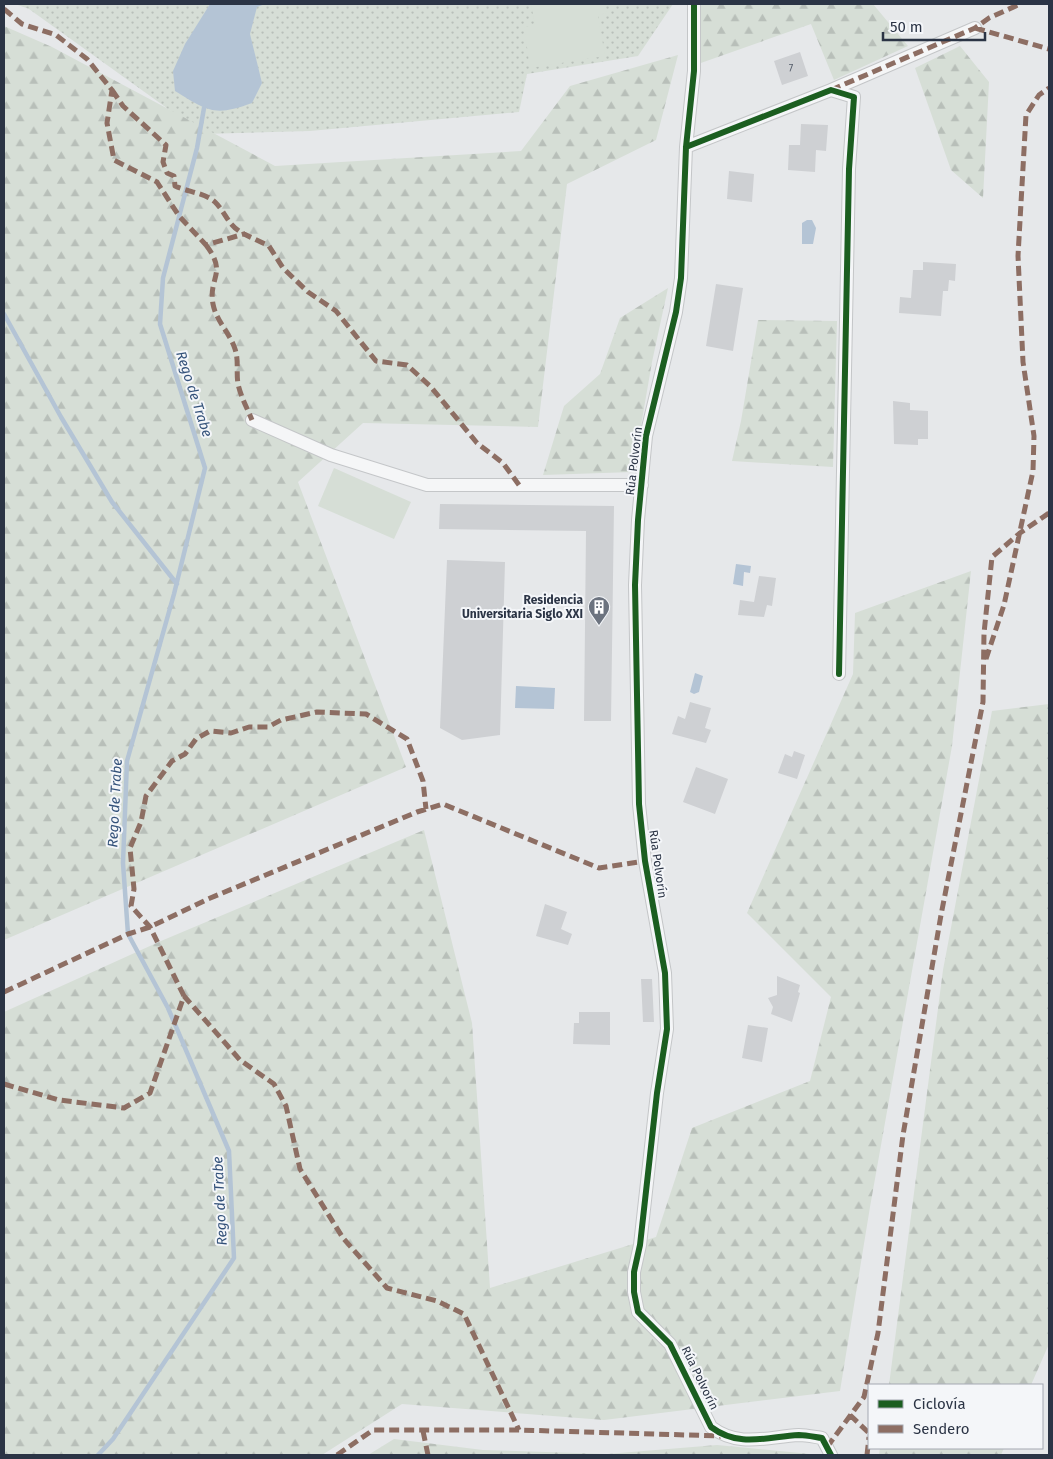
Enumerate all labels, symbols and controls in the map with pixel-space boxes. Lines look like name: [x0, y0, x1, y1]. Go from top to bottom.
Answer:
scale bar: [883, 10, 986, 42]
text: 50 m: [890, 18, 923, 36]
house number: 7: [789, 63, 794, 75]
water label: Rego de Trabe: [172, 349, 216, 439]
street label: Rúa Polvorín: [623, 426, 645, 496]
place label: Residencia Universitaria Siglo XXI: [462, 593, 583, 621]
building icon: Residencia Universitaria Siglo XXI: [587, 595, 611, 626]
water label: Rego de Trabe: [104, 758, 126, 848]
street label: Rúa Polvorín: [646, 829, 670, 899]
water label: Rego de Trabe: [209, 1156, 231, 1246]
street label: Rúa Polvorín: [679, 1344, 721, 1412]
legend: [868, 1384, 1043, 1449]
text: Ciclovía: [913, 1395, 966, 1413]
text: Sendero: [913, 1420, 969, 1438]

